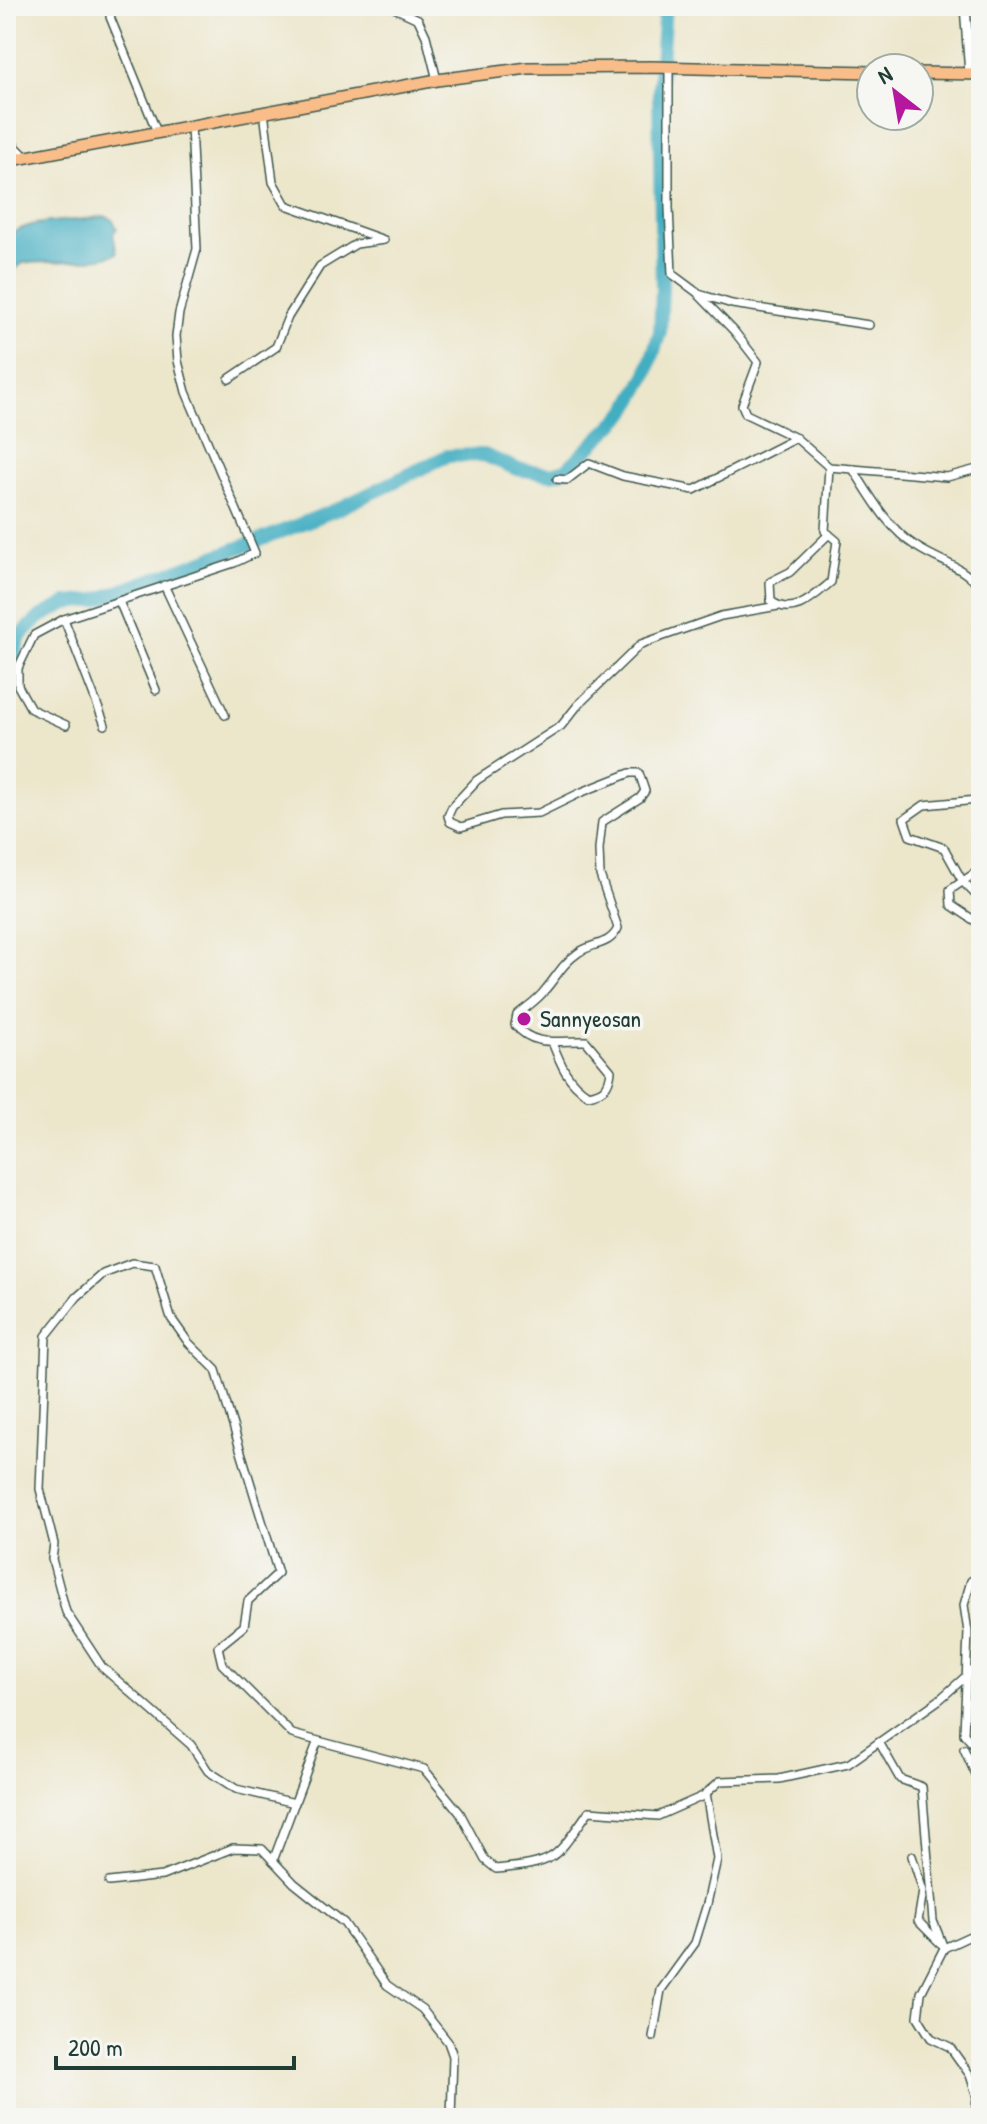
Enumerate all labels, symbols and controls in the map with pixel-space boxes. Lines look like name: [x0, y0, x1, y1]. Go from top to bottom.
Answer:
north arrow: [855, 52, 935, 132]
text: N: [872, 59, 898, 91]
place label: Sannyeosan: [540, 1002, 641, 1034]
marker: Sannyeosan: [515, 1010, 533, 1028]
scale bar: [56, 2020, 294, 2070]
text: 200 m: [68, 2031, 123, 2063]

